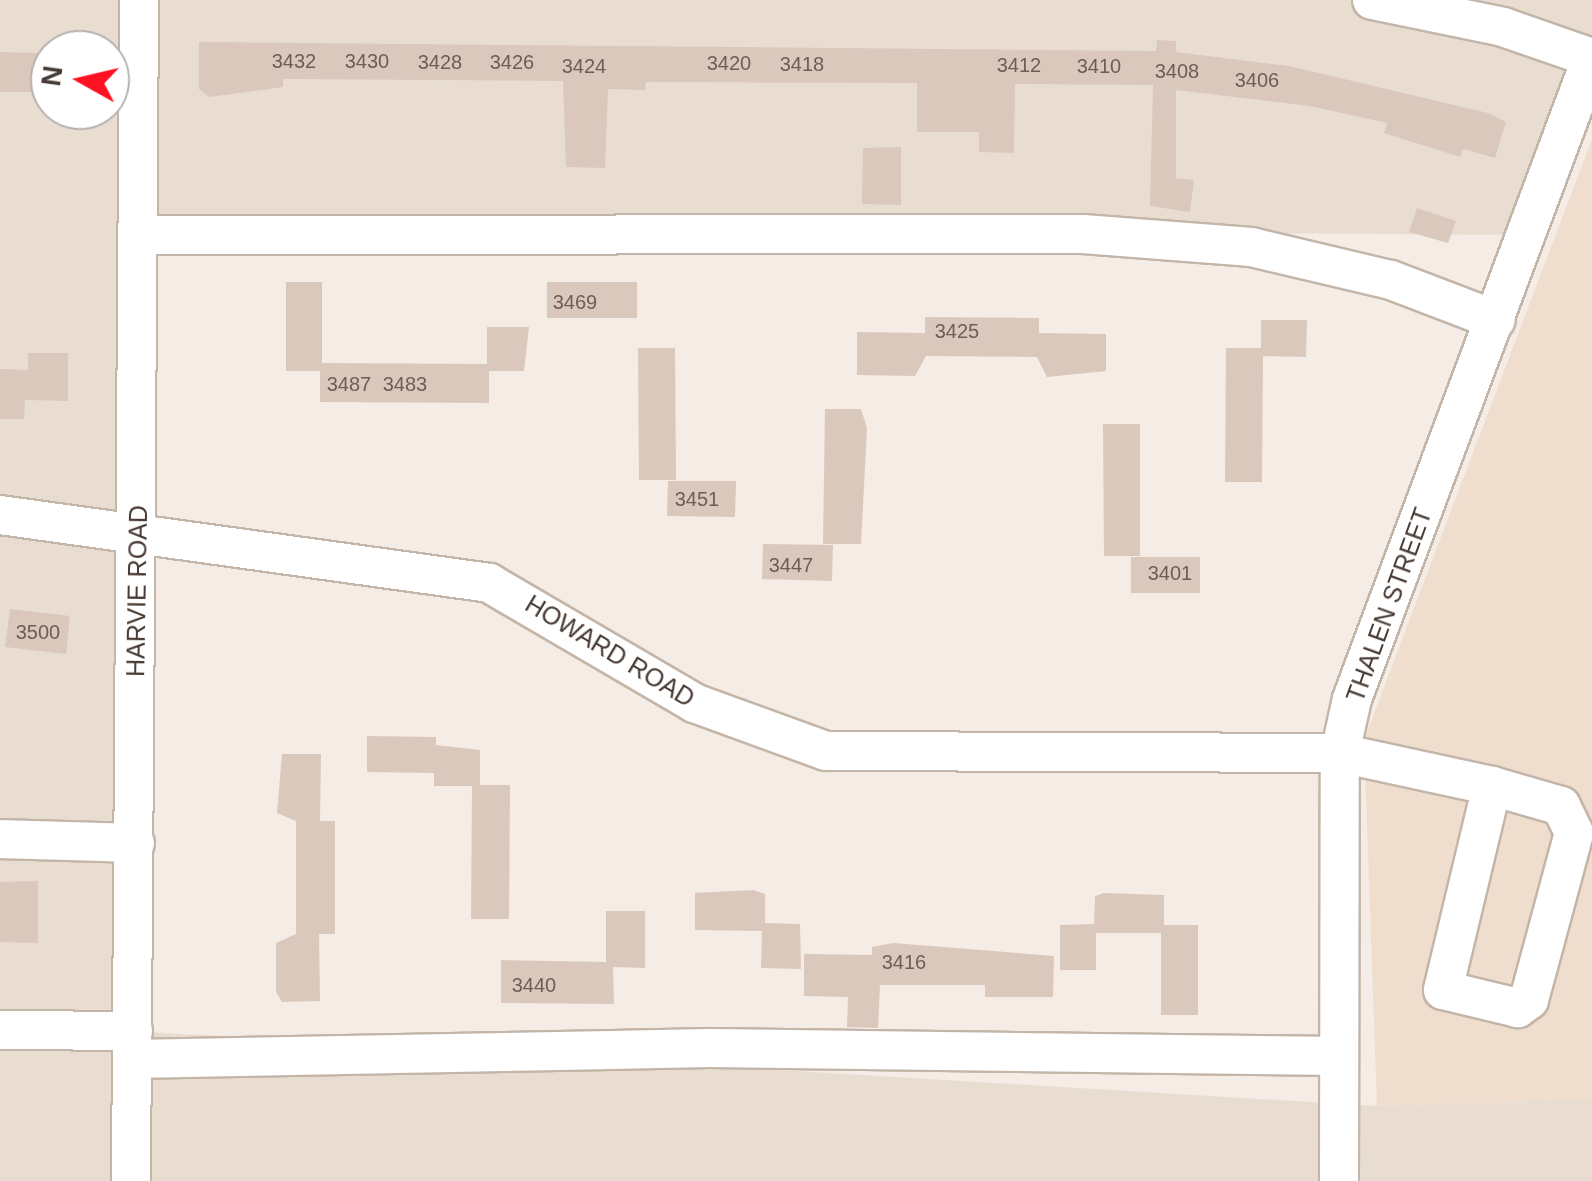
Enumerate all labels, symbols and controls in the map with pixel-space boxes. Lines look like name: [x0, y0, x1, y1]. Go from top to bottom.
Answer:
north arrow: [30, 30, 130, 130]
house number: 3432: [272, 49, 316, 73]
house number: 3430: [345, 49, 389, 73]
house number: 3428: [418, 50, 462, 74]
house number: 3426: [490, 50, 534, 74]
house number: 3420: [707, 51, 751, 75]
house number: 3418: [780, 52, 824, 76]
house number: 3412: [997, 53, 1041, 77]
house number: 3424: [562, 54, 606, 78]
house number: 3410: [1077, 54, 1121, 78]
house number: 3408: [1155, 59, 1199, 83]
text: N: [35, 64, 69, 88]
house number: 3406: [1235, 68, 1279, 92]
house number: 3469: [553, 290, 597, 314]
house number: 3425: [935, 319, 979, 343]
house number: 3487: [327, 372, 371, 396]
house number: 3483: [383, 372, 427, 396]
house number: 3451: [675, 487, 719, 511]
street label: THALEN STREET: [1340, 504, 1438, 706]
street label: HARVIE ROAD: [121, 505, 153, 677]
house number: 3447: [769, 553, 813, 577]
house number: 3401: [1148, 561, 1192, 585]
street label: HOWARD ROAD: [520, 589, 700, 713]
house number: 3500: [16, 620, 60, 644]
house number: 3416: [882, 950, 926, 974]
house number: 3440: [512, 973, 556, 997]

